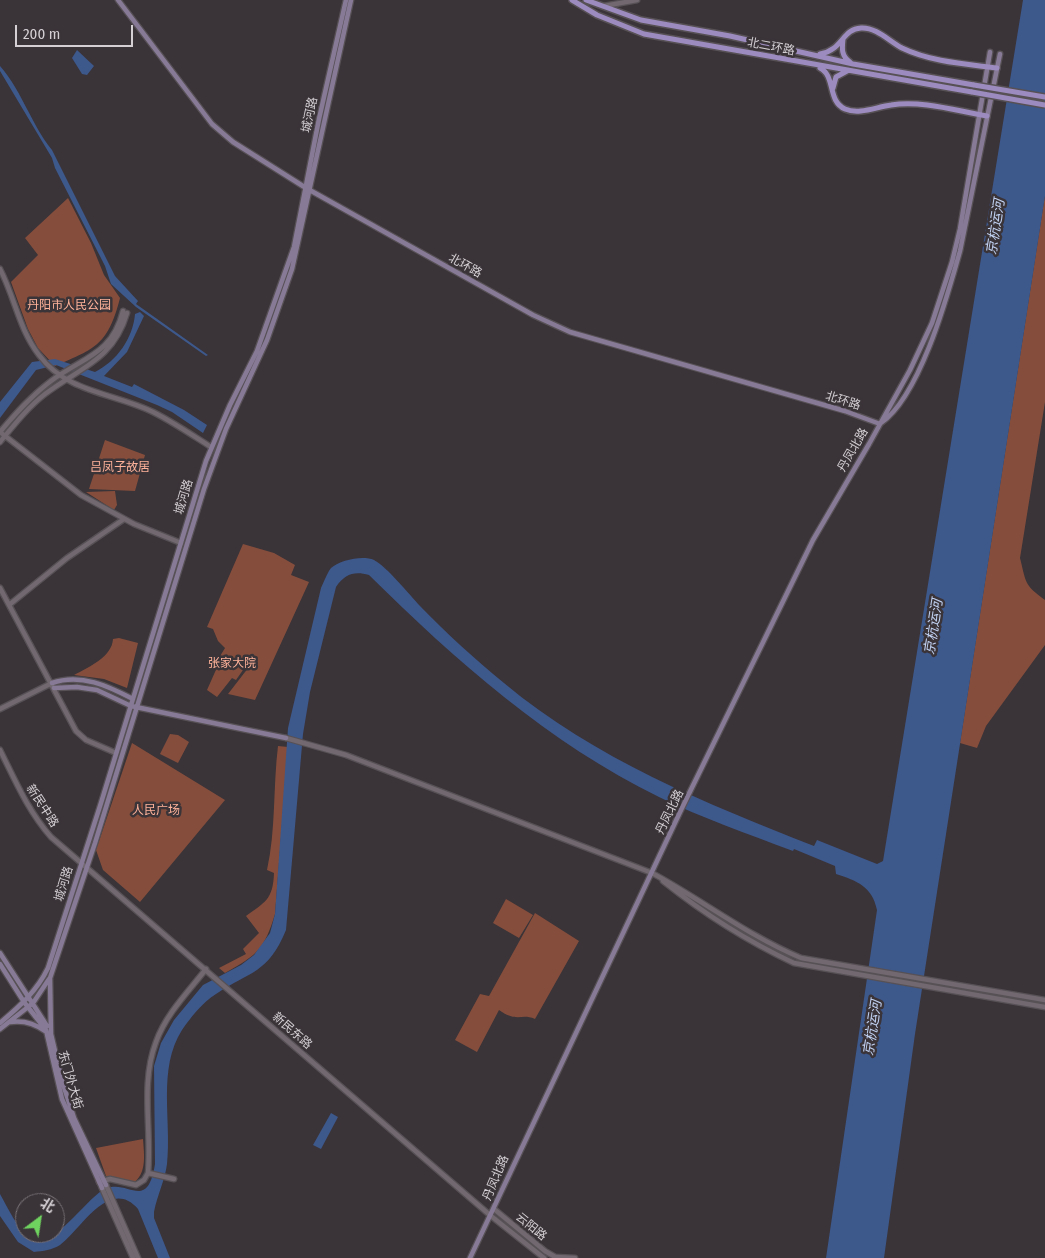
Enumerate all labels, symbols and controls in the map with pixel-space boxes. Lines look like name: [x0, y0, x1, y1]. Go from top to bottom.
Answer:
scale bar: [18, 15, 135, 47]
text: 200 m: [23, 25, 60, 43]
street label: 北二环路: [746, 35, 796, 59]
street label: 城河路: [299, 96, 321, 134]
water label: 京杭运河: [983, 198, 1009, 256]
street label: 北环路: [446, 251, 484, 281]
park label: 丹阳市人民公园: [27, 299, 111, 313]
street label: 北环路: [824, 389, 862, 413]
street label: 丹凤北路: [835, 426, 871, 474]
park label: 吕凤子故居: [90, 461, 150, 475]
street label: 城河路: [172, 478, 196, 516]
water label: 京杭运河: [921, 598, 947, 656]
park label: 张家大院: [208, 657, 256, 671]
street label: 新民中路: [23, 782, 61, 830]
street label: 丹凤北路: [653, 787, 687, 837]
park label: 人民广场: [132, 804, 180, 818]
street label: 城河路: [52, 865, 76, 903]
water label: 京杭运河: [860, 999, 886, 1057]
street label: 新民东路: [269, 1010, 315, 1052]
street label: 东门外大街: [55, 1049, 85, 1111]
street label: 丹凤北路: [480, 1153, 512, 1203]
north arrow: [15, 1193, 65, 1243]
text: 北: [37, 1195, 58, 1216]
street label: 云阳路: [512, 1210, 550, 1244]

